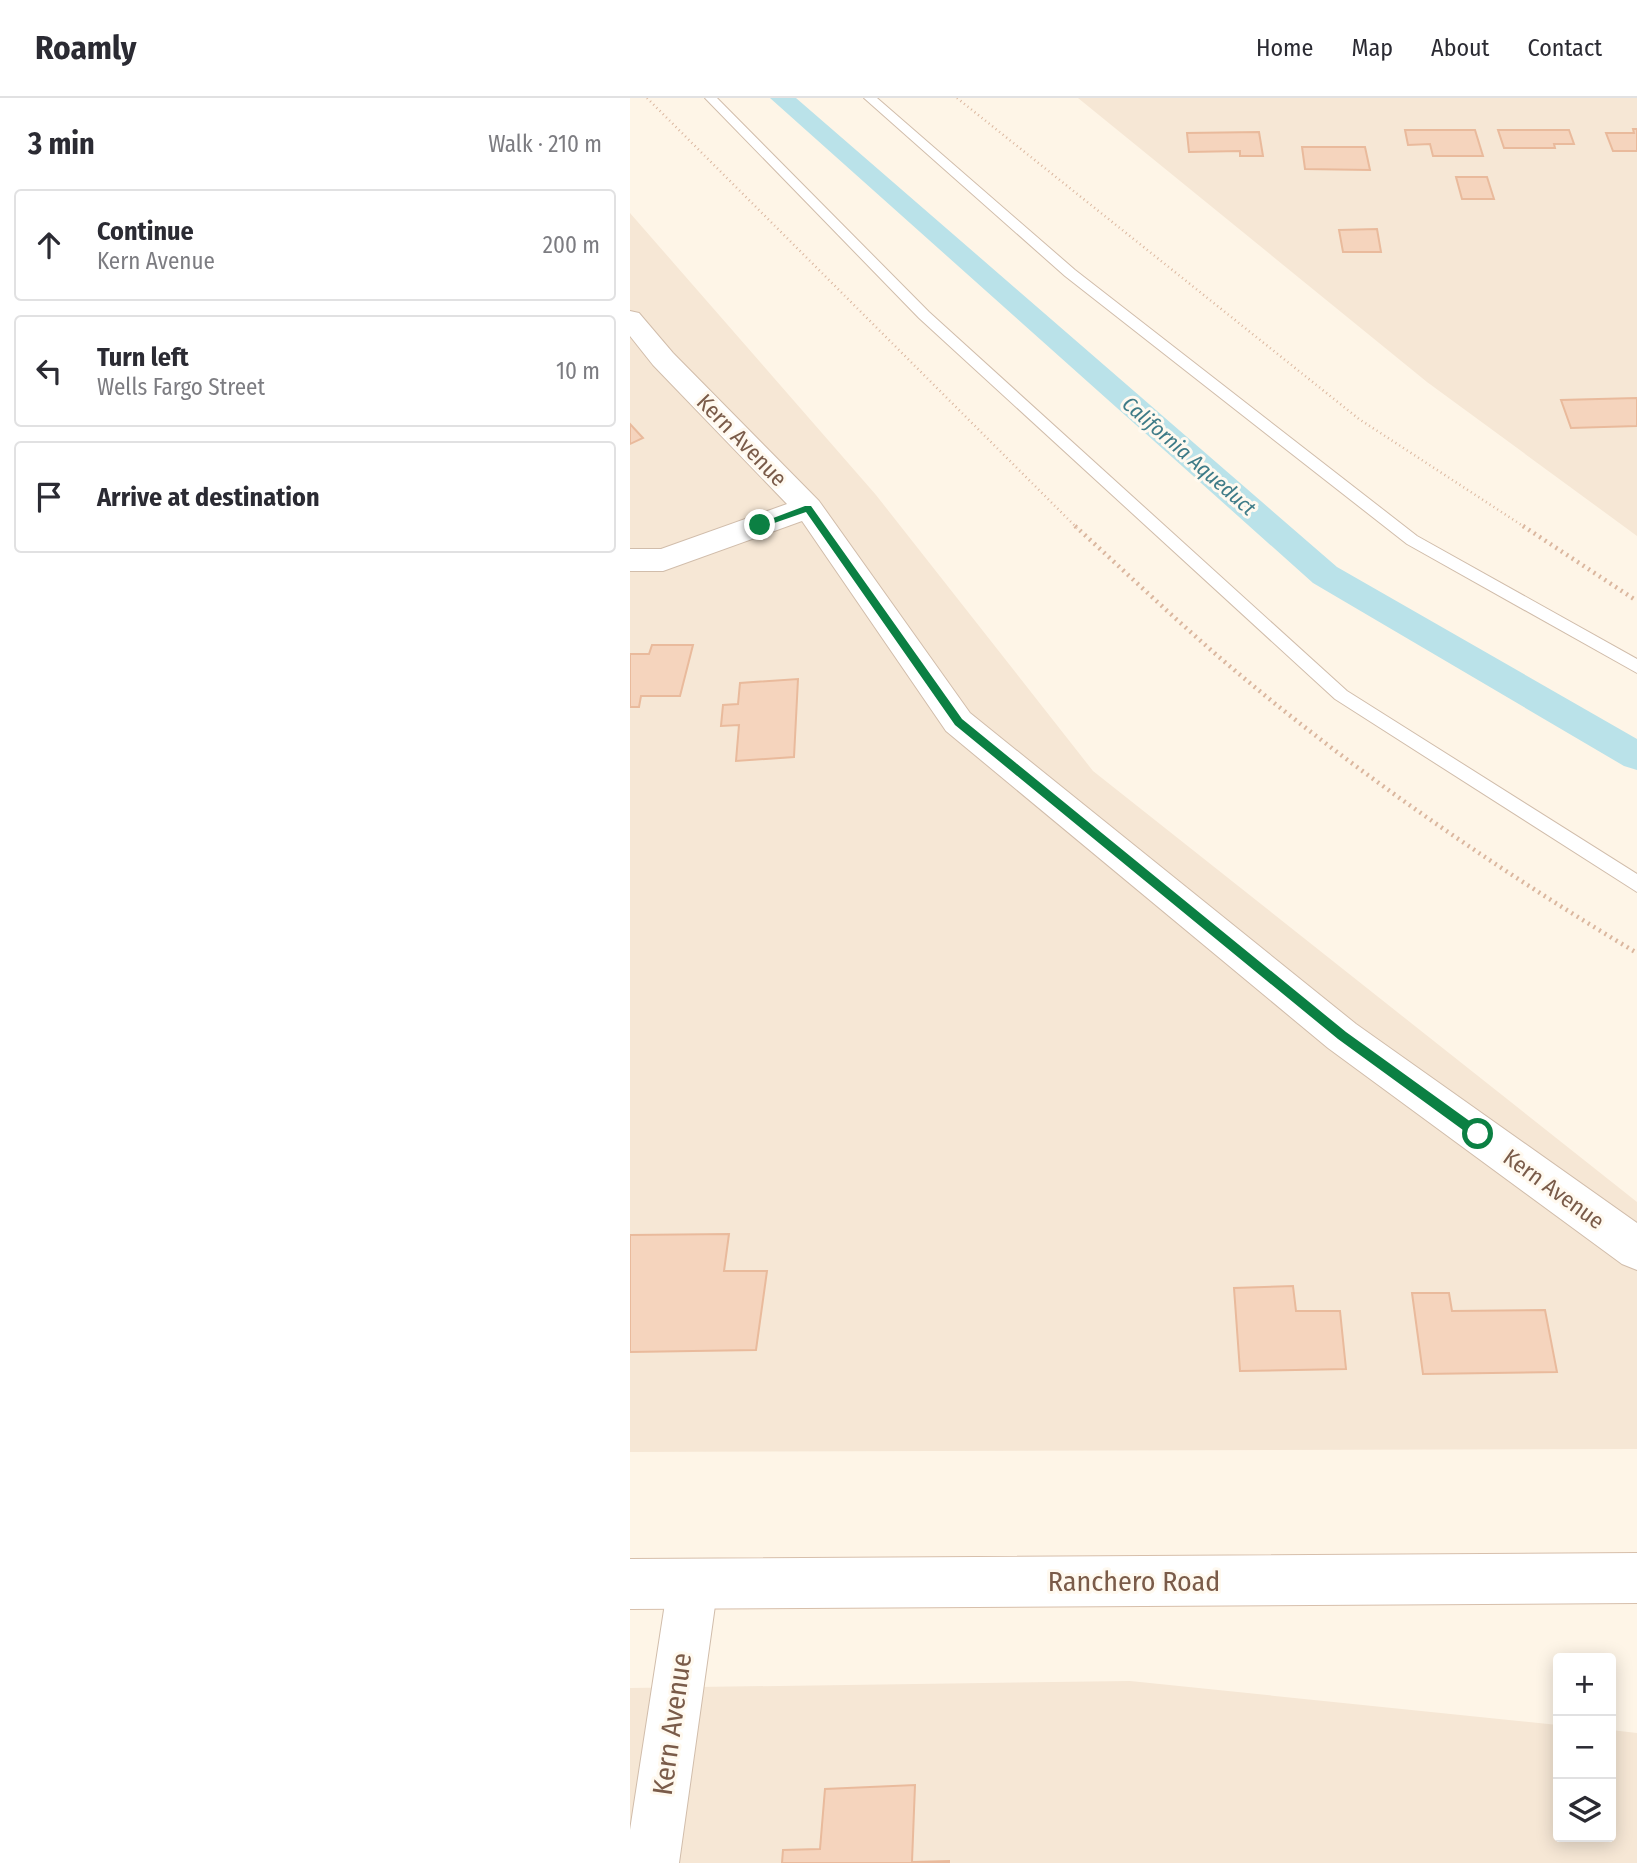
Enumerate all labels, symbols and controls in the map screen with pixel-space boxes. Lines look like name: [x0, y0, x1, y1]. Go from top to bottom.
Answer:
text: Roamly: [35, 28, 136, 68]
text: Home: [1256, 34, 1313, 62]
text: Map: [1351, 34, 1393, 62]
text: About: [1431, 34, 1489, 62]
text: Contact: [1527, 34, 1602, 62]
text: 3 min: [28, 126, 95, 162]
text: Walk · 210 m: [488, 130, 602, 158]
text: Continue: [97, 216, 194, 247]
icon: ahead: [30, 226, 68, 264]
text: 200 m: [543, 231, 600, 259]
text: Kern Avenue: [97, 247, 215, 275]
text: Turn left: [97, 342, 189, 373]
icon: left: [30, 352, 68, 390]
text: 10 m: [556, 357, 600, 385]
text: Wells Fargo Street: [97, 373, 265, 401]
street label: Kern Avenue: [691, 388, 793, 492]
water label: California Aqueduct: [1117, 391, 1261, 521]
icon: arrive: [30, 478, 68, 516]
text: Arrive at destination: [97, 482, 320, 513]
route end: [744, 509, 775, 540]
route start: [1462, 1118, 1493, 1149]
street label: Kern Avenue: [1498, 1143, 1610, 1235]
street label: Ranchero Road: [1048, 1565, 1220, 1598]
street label: Kern Avenue: [646, 1651, 698, 1797]
map controls: [1553, 1653, 1616, 1842]
button: +: [1553, 1653, 1616, 1716]
button: −: [1553, 1716, 1616, 1779]
button: layers: [1553, 1779, 1616, 1842]

